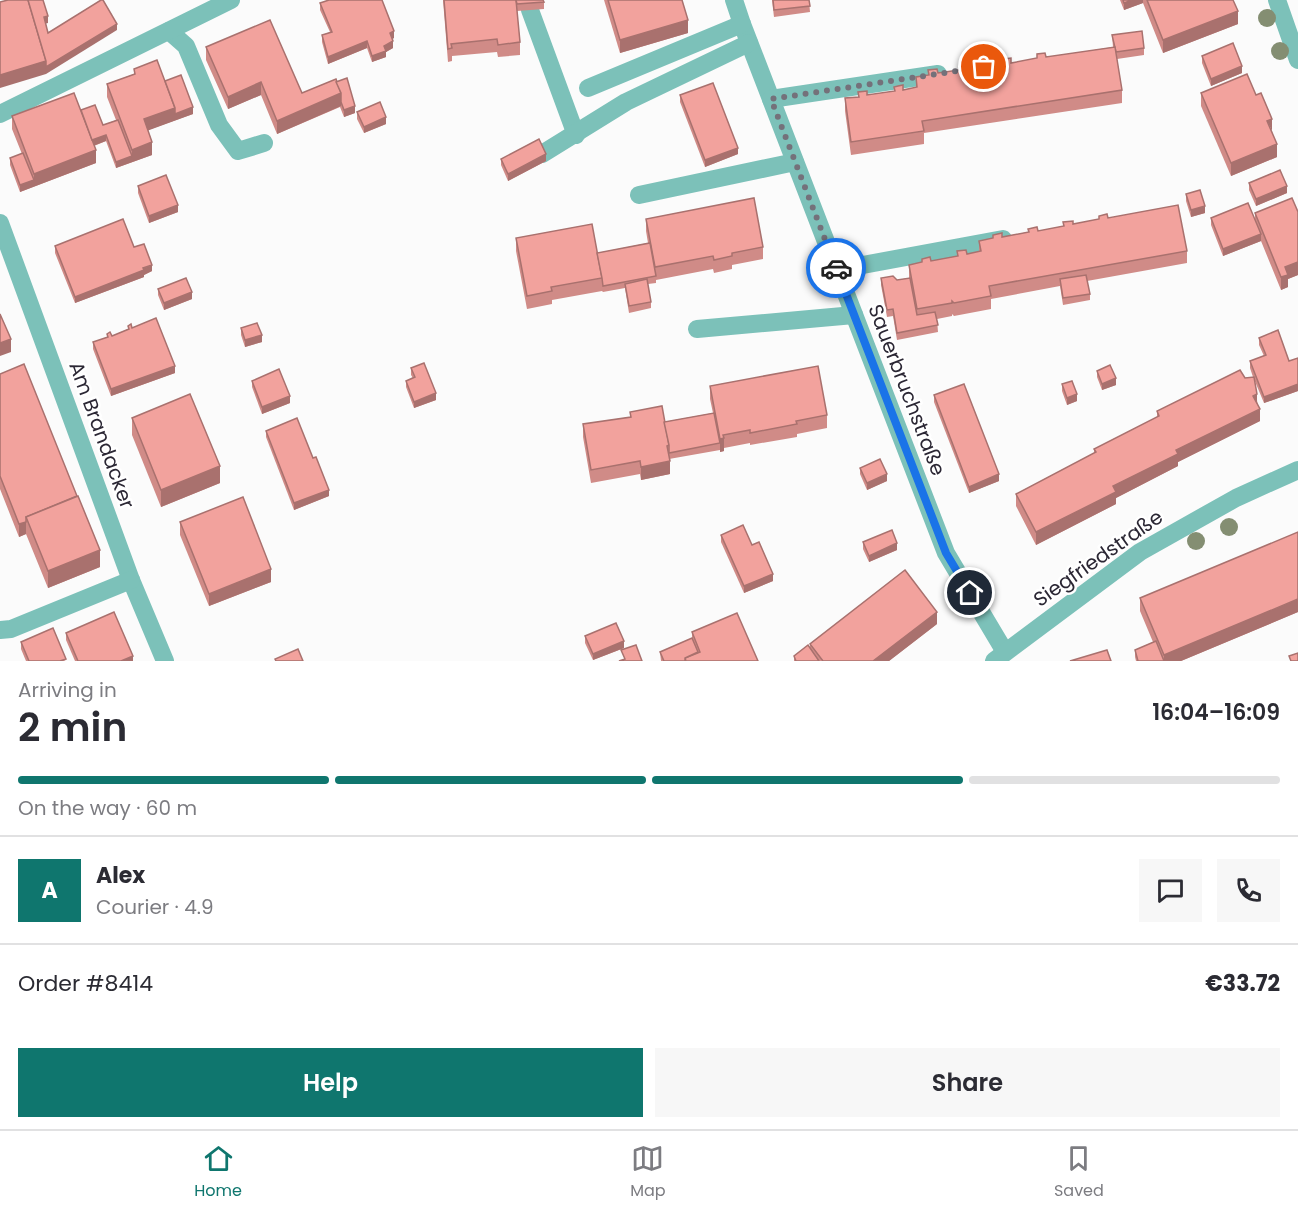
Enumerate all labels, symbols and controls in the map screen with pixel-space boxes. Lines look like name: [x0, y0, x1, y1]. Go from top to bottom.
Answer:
pin: [958, 41, 1009, 92]
icon: bag: [967, 50, 1000, 83]
courier: [806, 238, 866, 298]
icon: car: [820, 252, 853, 285]
street label: Sauerbruchstraße: [861, 300, 953, 480]
street label: Am Brandacker: [62, 357, 142, 513]
street label: Siegfriedstraße: [1028, 503, 1168, 613]
pin: [944, 567, 995, 618]
icon: home: [953, 576, 986, 609]
text: Arriving in: [18, 676, 117, 704]
text: 16:04–16:09: [1152, 697, 1280, 728]
text: 2 min: [18, 700, 127, 755]
text: On the way · 60 m: [18, 794, 197, 822]
button: chat: [1139, 859, 1202, 922]
button: phone: [1217, 859, 1280, 922]
text: Alex: [96, 860, 145, 891]
text: A: [41, 875, 58, 906]
text: Courier · 4.9: [96, 893, 214, 921]
text: Order #8414: [18, 968, 153, 999]
text: €33.72: [1205, 968, 1280, 999]
button: Help: [18, 1048, 643, 1117]
button: Share: [655, 1048, 1280, 1117]
tab: Home: [194, 1142, 242, 1203]
tab: Map: [630, 1142, 666, 1203]
tab: Saved: [1054, 1142, 1104, 1203]

